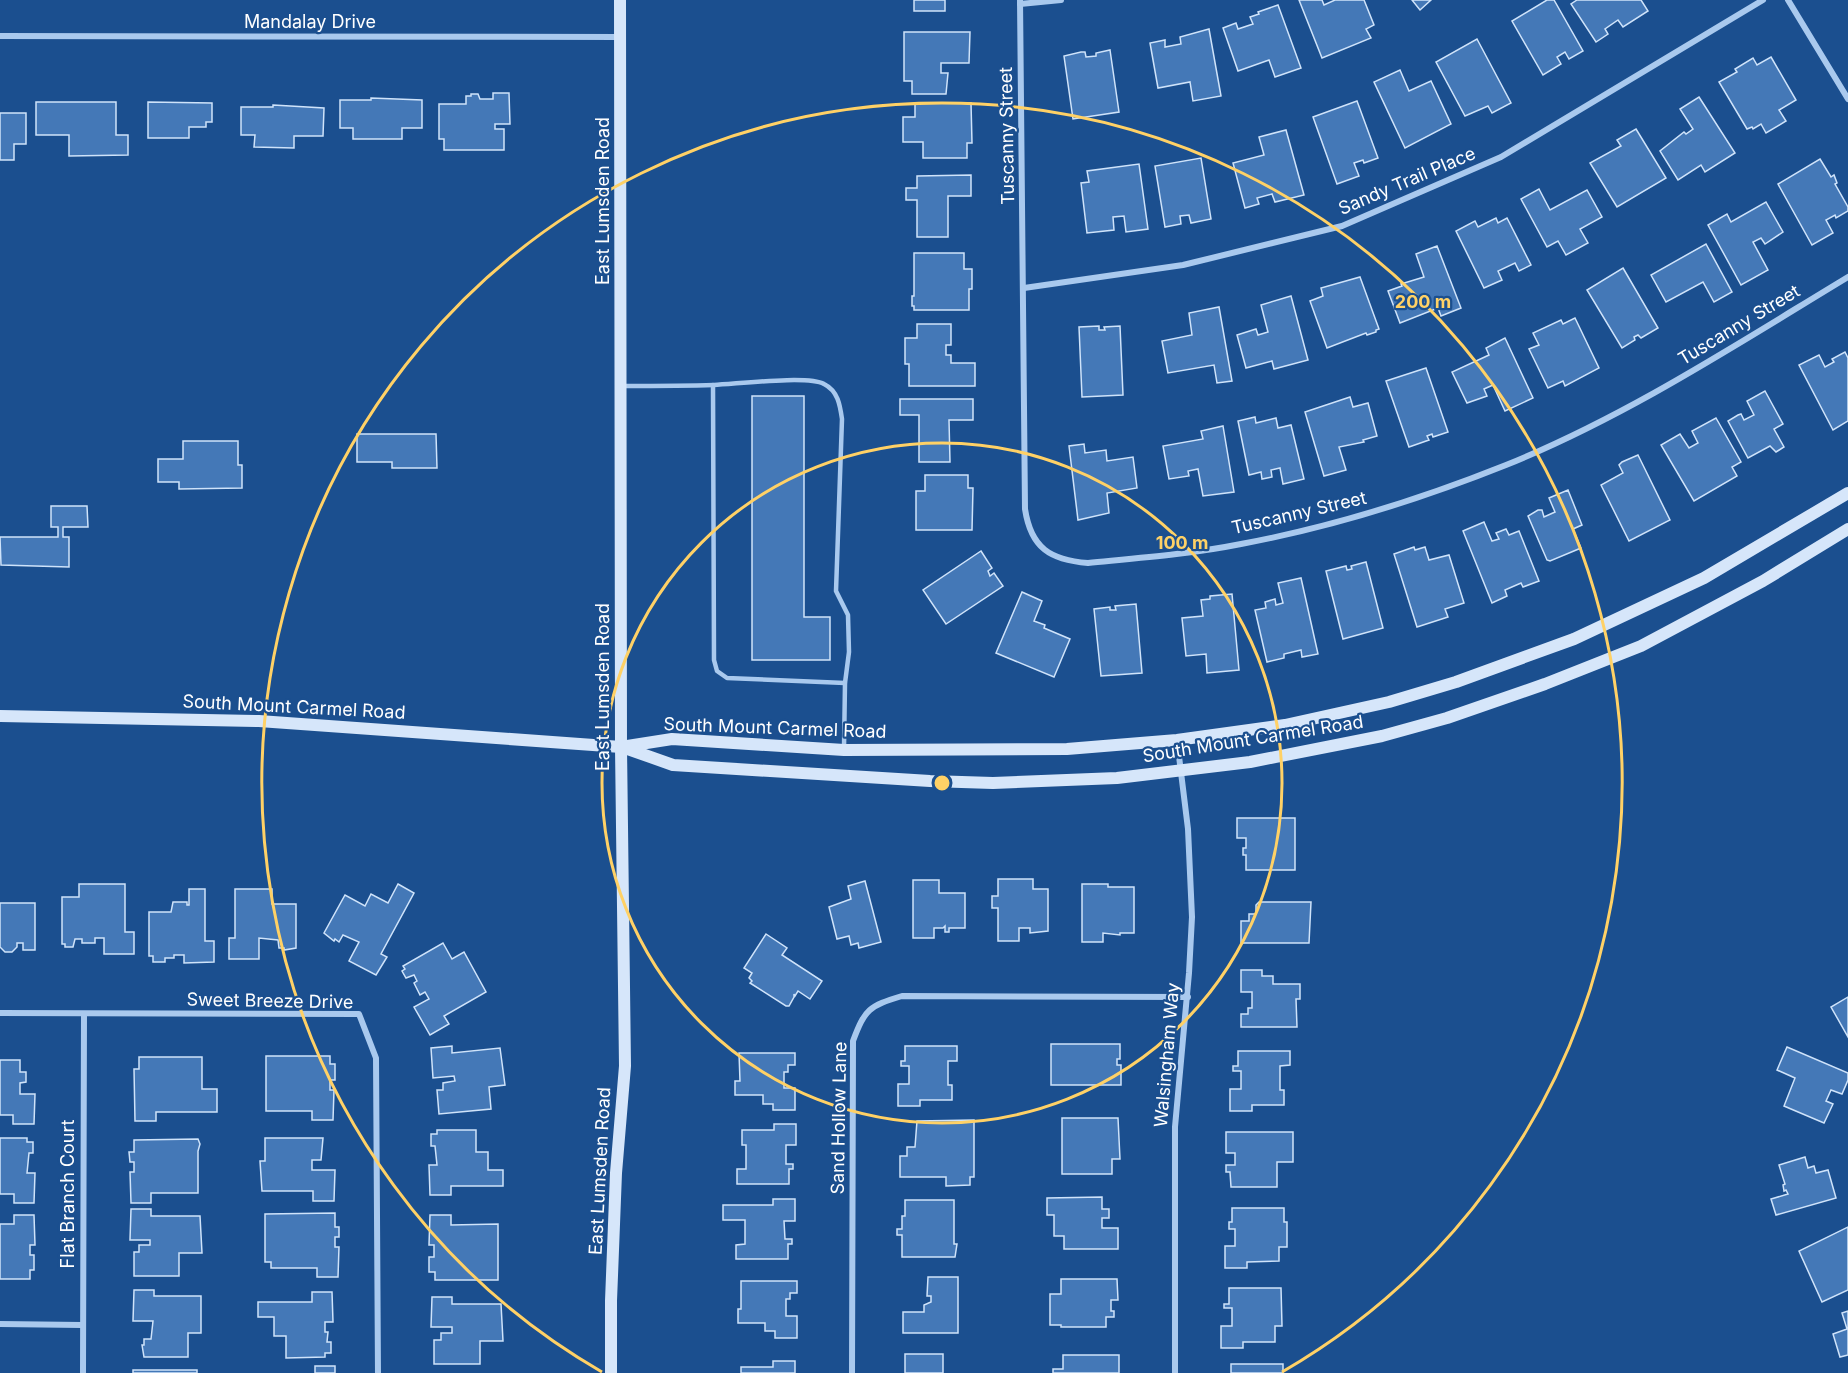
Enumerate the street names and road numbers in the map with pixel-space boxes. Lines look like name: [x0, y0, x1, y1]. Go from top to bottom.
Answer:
street label: Mandalay Drive: [244, 11, 376, 32]
street label: Tuscanny Street: [995, 67, 1018, 205]
street label: East Lumsden Road: [592, 117, 613, 285]
street label: Sandy Trail Place: [1335, 142, 1478, 219]
street label: Tuscanny Street: [1674, 280, 1803, 369]
street label: Tuscanny Street: [1229, 487, 1369, 538]
street label: East Lumsden Road: [592, 603, 613, 771]
street label: South Mount Carmel Road: [182, 690, 406, 723]
street label: South Mount Carmel Road: [1141, 711, 1365, 766]
street label: South Mount Carmel Road: [663, 713, 887, 742]
street label: Walsingham Way: [1150, 982, 1183, 1128]
street label: Sweet Breeze Drive: [186, 989, 354, 1012]
street label: Sand Hollow Lane: [827, 1041, 850, 1195]
street label: East Lumsden Road: [585, 1086, 614, 1255]
street label: Flat Branch Court: [57, 1119, 78, 1268]

